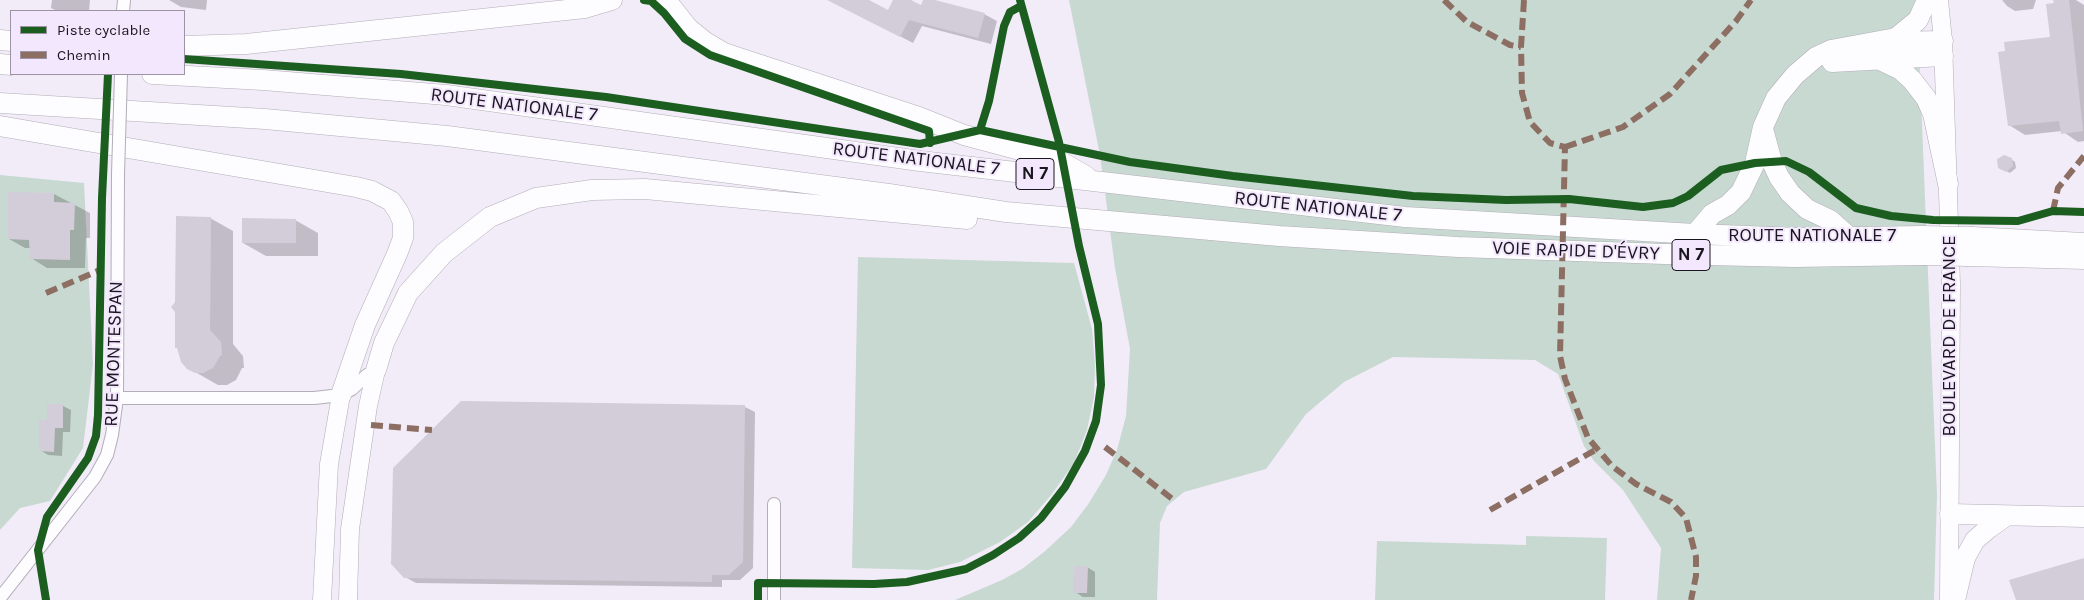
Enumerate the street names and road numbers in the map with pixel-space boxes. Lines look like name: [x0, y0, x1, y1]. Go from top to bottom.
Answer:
street label: ROUTE NATIONALE 7: [429, 83, 599, 127]
street label: ROUTE NATIONALE 7: [831, 137, 1001, 181]
road number: N 7: [1016, 158, 1054, 190]
street label: ROUTE NATIONALE 7: [1233, 187, 1403, 227]
street label: ROUTE NATIONALE 7: [1728, 225, 1896, 247]
street label: BOULEVARD DE FRANCE: [1939, 235, 1961, 437]
street label: VOIE RAPIDE D'ÉVRY: [1492, 237, 1660, 265]
road number: N 7: [1672, 240, 1710, 270]
street label: RUE MONTESPAN: [100, 281, 128, 427]

